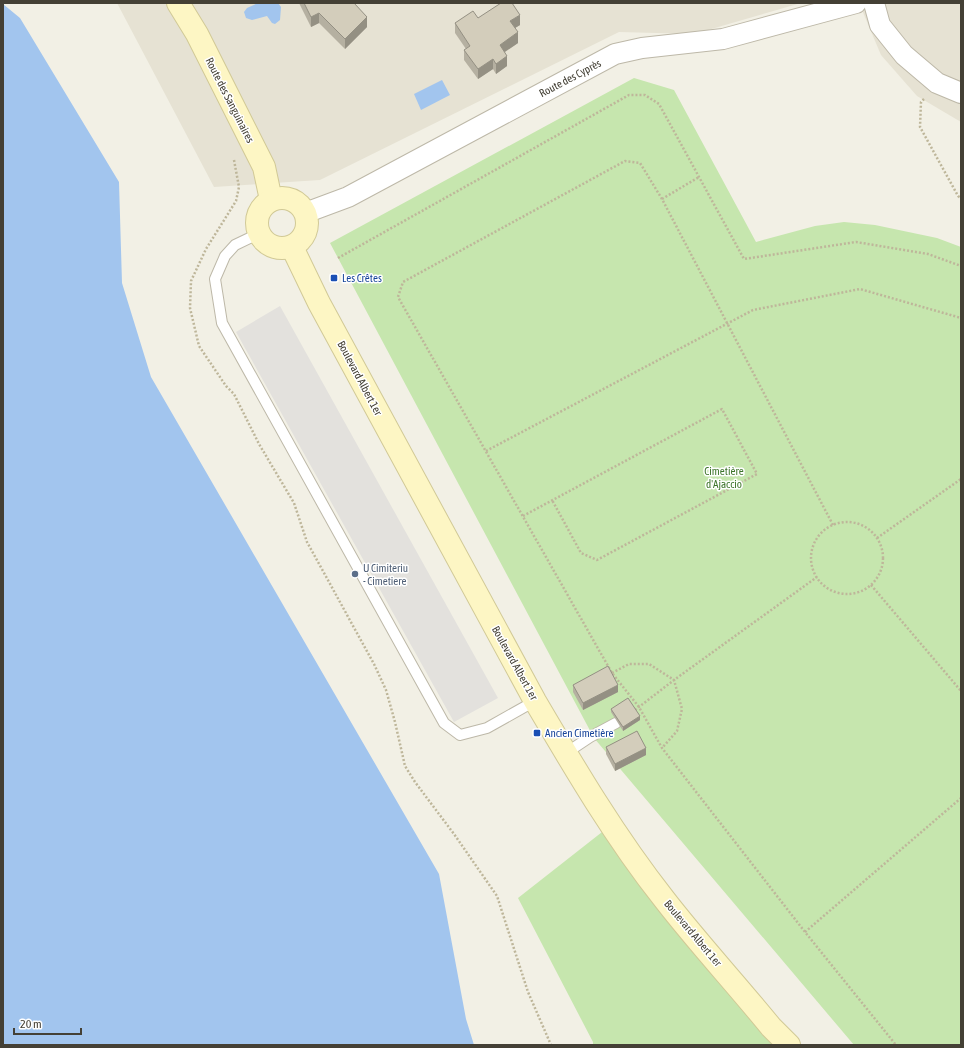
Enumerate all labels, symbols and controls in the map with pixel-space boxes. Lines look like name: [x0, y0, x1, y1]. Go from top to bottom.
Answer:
street label: Route des Sanguinaires: [203, 55, 257, 145]
street label: Route des Cyprès: [537, 57, 603, 99]
place label: Les Crêtes: [342, 272, 382, 284]
marker: Les Crêtes: [329, 273, 339, 283]
street label: Boulevard Albert 1er: [335, 339, 385, 418]
park label: Cimetière d'Ajaccio: [704, 465, 744, 490]
place label: U Cimiteriu - Cimetiere: [363, 562, 408, 587]
marker: U Cimiteriu - Cimetiere: [350, 569, 360, 579]
street label: Boulevard Albert 1er: [490, 624, 541, 703]
place label: Ancien Cimetière: [545, 727, 614, 739]
marker: Ancien Cimetière: [532, 728, 542, 738]
street label: Boulevard Albert 1er: [662, 897, 725, 969]
scale bar: [14, 1010, 81, 1036]
text: 20 m: [20, 1017, 42, 1031]

